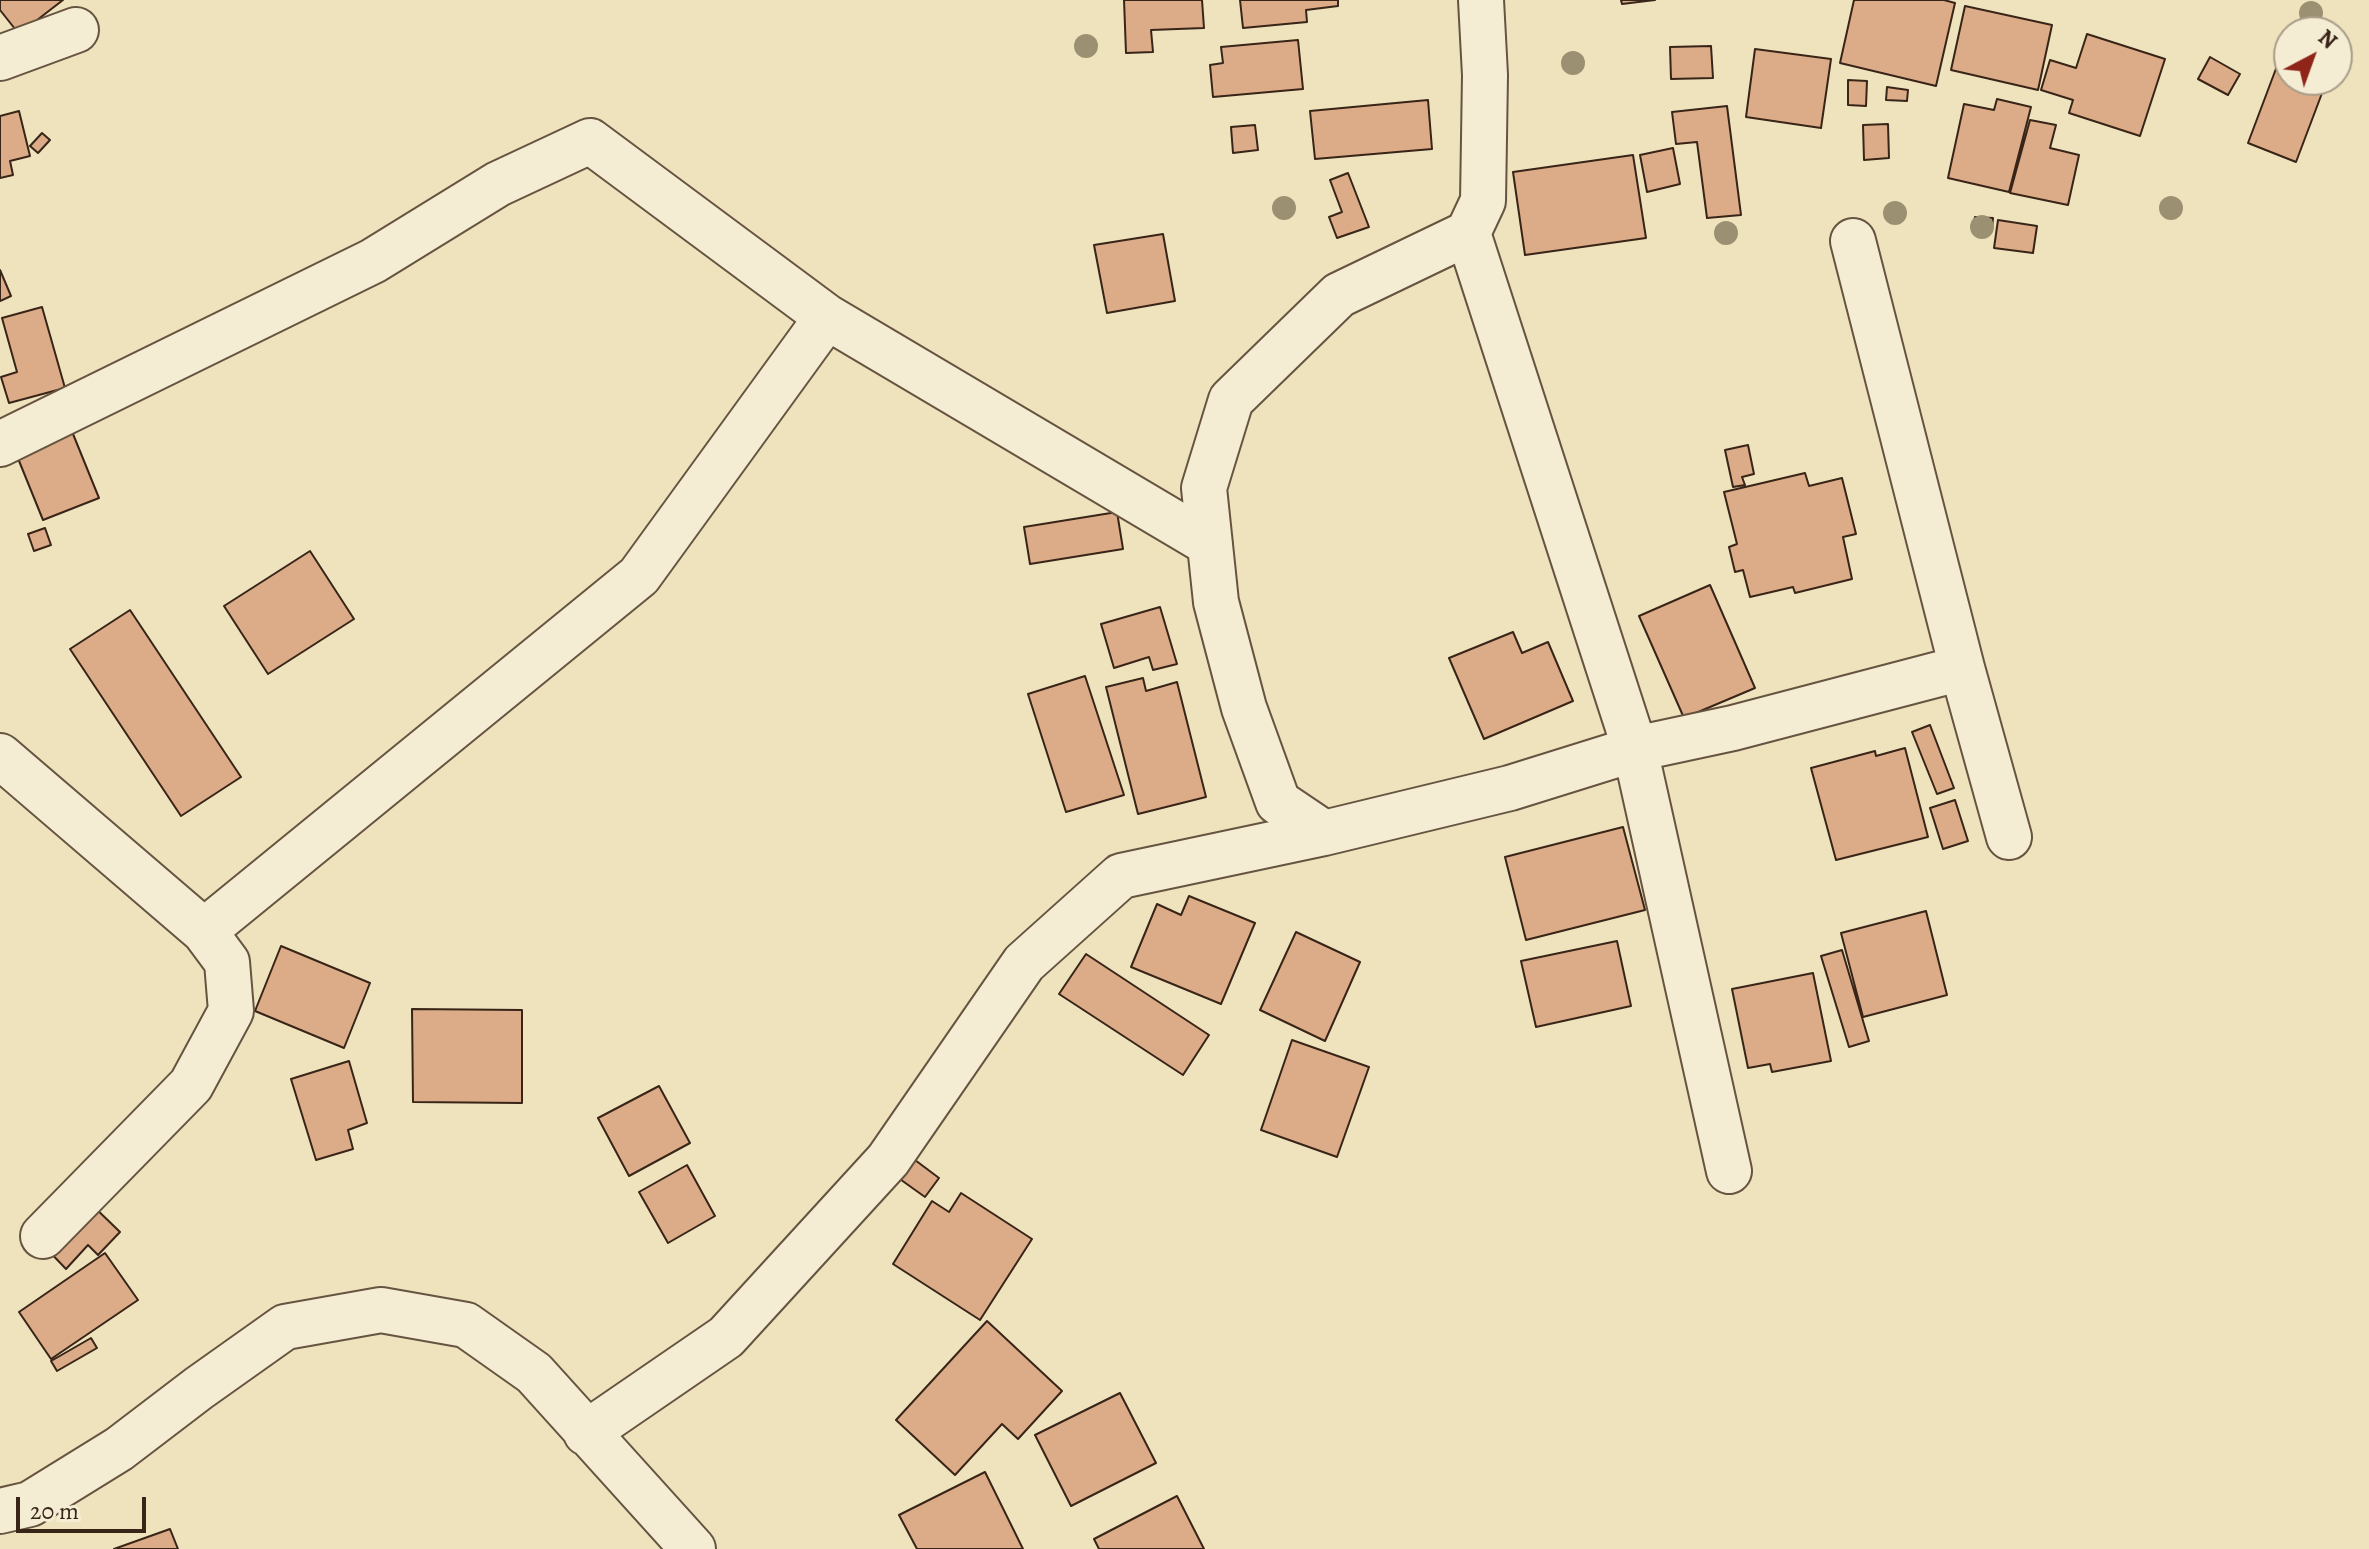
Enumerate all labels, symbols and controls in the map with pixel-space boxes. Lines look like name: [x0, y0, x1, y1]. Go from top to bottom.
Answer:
north arrow: [2273, 16, 2353, 96]
text: N: [2312, 23, 2343, 56]
scale bar: [20, 1481, 150, 1531]
text: 20 m: [30, 1495, 79, 1527]

